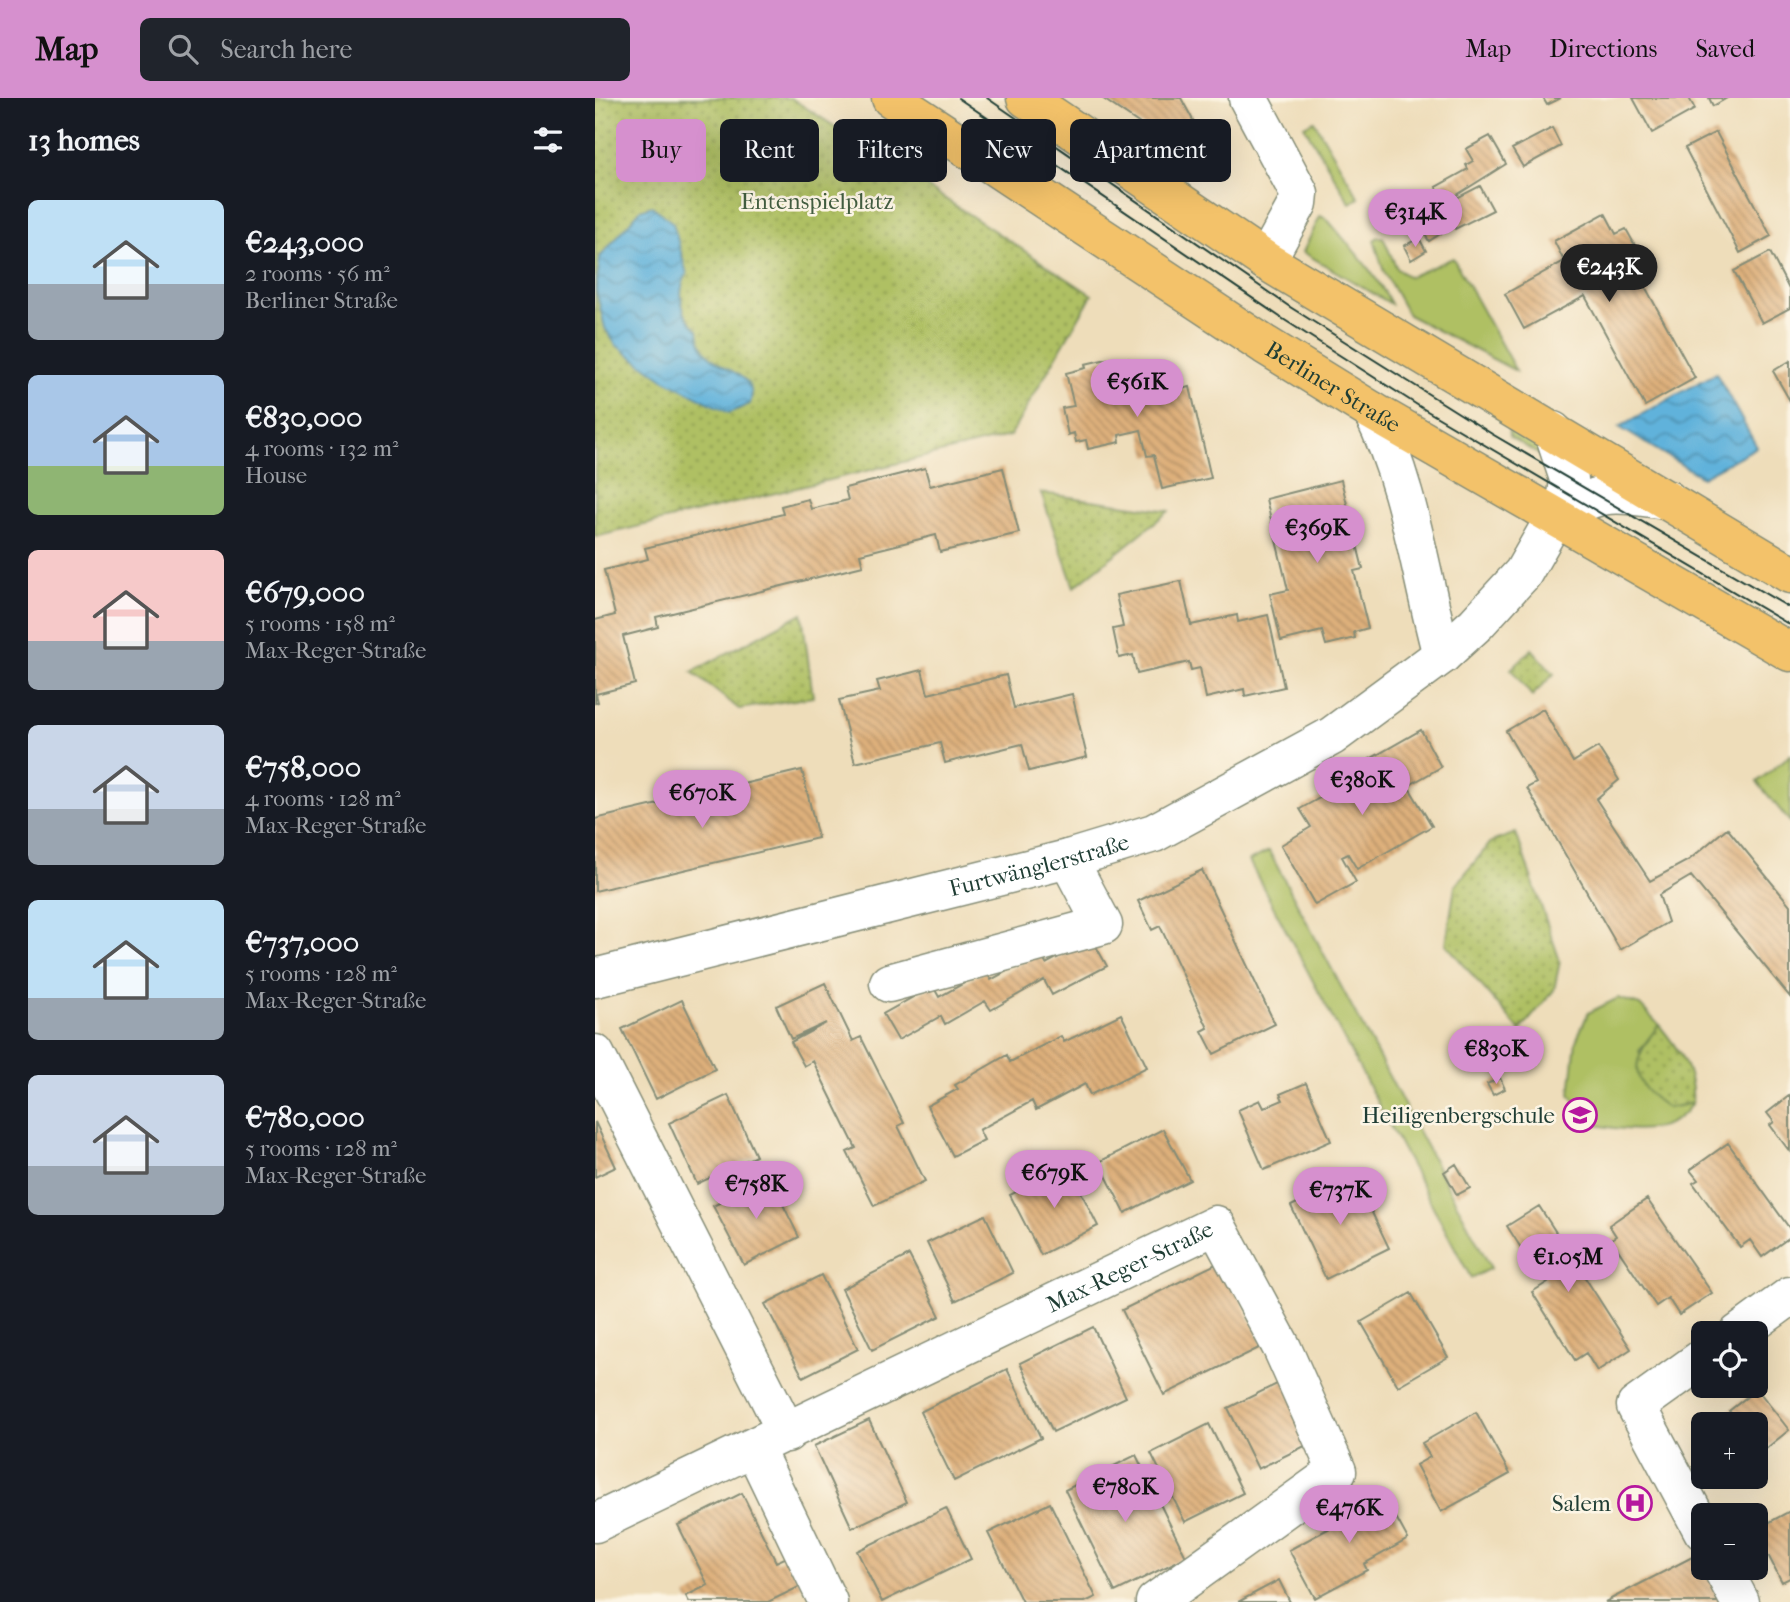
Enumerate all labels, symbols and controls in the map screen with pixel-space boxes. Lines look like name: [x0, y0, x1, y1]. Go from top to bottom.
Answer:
search box: [140, 18, 630, 81]
text: Map: [35, 30, 98, 69]
icon: search: [164, 30, 202, 68]
text: Search here: [220, 34, 352, 65]
text: Map: [1465, 35, 1511, 63]
text: Directions: [1549, 35, 1657, 63]
text: Saved: [1695, 35, 1755, 63]
chip: Buy: [616, 119, 706, 182]
chip: Rent: [720, 119, 819, 182]
chip: Filters: [833, 119, 947, 182]
chip: New: [961, 119, 1056, 182]
chip: Apartment: [1070, 119, 1231, 182]
icon: filters: [529, 121, 567, 159]
text: 13 homes: [28, 123, 140, 158]
park label: Entenspielplatz: [741, 188, 893, 215]
pin: €314K: [1366, 190, 1464, 249]
text: €314K: [1384, 198, 1446, 225]
text: €243,000: [245, 225, 364, 260]
icon: home: [84, 228, 168, 312]
pin: €243K: [1560, 244, 1658, 304]
text: €243K: [1576, 253, 1642, 280]
text: 2 rooms · 56 m²: [245, 260, 390, 287]
text: Berliner Straße: [245, 287, 398, 314]
street label: Berliner Straße: [1261, 335, 1405, 438]
pin: €561K: [1088, 360, 1186, 419]
text: €561K: [1107, 368, 1167, 395]
text: €830,000: [245, 400, 363, 435]
icon: home: [84, 403, 168, 487]
text: 4 rooms · 132 m²: [245, 435, 399, 462]
text: House: [245, 462, 307, 489]
pin: €369K: [1268, 505, 1366, 565]
text: €369K: [1285, 514, 1349, 541]
text: €679,000: [245, 575, 365, 610]
icon: home: [84, 578, 168, 662]
text: 5 rooms · 158 m²: [245, 610, 395, 637]
text: Max-Reger-Straße: [245, 637, 426, 664]
text: €758,000: [245, 750, 361, 785]
icon: home: [84, 753, 168, 837]
pin: €380K: [1313, 758, 1411, 817]
text: €380K: [1330, 766, 1394, 793]
pin: €670K: [653, 770, 751, 830]
text: €670K: [669, 779, 735, 806]
text: 4 rooms · 128 m²: [245, 785, 401, 812]
text: Max-Reger-Straße: [245, 812, 426, 839]
street label: Furtwänglerstraße: [946, 828, 1132, 902]
text: €737,000: [245, 925, 359, 960]
icon: home: [84, 928, 168, 1012]
text: 5 rooms · 128 m²: [245, 960, 397, 987]
text: Max-Reger-Straße: [245, 987, 426, 1014]
pin: €830K: [1447, 1026, 1545, 1086]
text: €830K: [1464, 1035, 1528, 1062]
school or university icon: Heiligenbergschule: [1561, 1096, 1599, 1134]
text: €780,000: [245, 1100, 365, 1135]
place label: Heiligenbergschule: [1362, 1102, 1555, 1129]
icon: home: [84, 1103, 168, 1187]
text: 5 rooms · 128 m²: [245, 1135, 397, 1162]
pin: €679K: [1005, 1150, 1103, 1210]
text: €679K: [1021, 1159, 1087, 1186]
text: Max-Reger-Straße: [245, 1162, 426, 1189]
pin: €758K: [707, 1162, 805, 1221]
pin: €737K: [1291, 1168, 1389, 1227]
text: €758K: [725, 1170, 787, 1197]
text: €737K: [1309, 1176, 1371, 1203]
street label: Max-Reger-Straße: [1042, 1215, 1217, 1318]
pin: €1.05M: [1511, 1234, 1625, 1294]
text: €1.05M: [1533, 1243, 1603, 1270]
map controls: [1691, 1321, 1768, 1580]
button: locate: [1691, 1321, 1768, 1398]
button: +: [1691, 1412, 1768, 1489]
pin: €780K: [1076, 1464, 1174, 1524]
text: €780K: [1092, 1473, 1158, 1500]
hospital icon: Salem: [1616, 1484, 1654, 1522]
pin: €476K: [1300, 1486, 1398, 1545]
place label: Salem: [1552, 1490, 1611, 1517]
text: €476K: [1316, 1494, 1382, 1521]
button: −: [1691, 1503, 1768, 1580]

